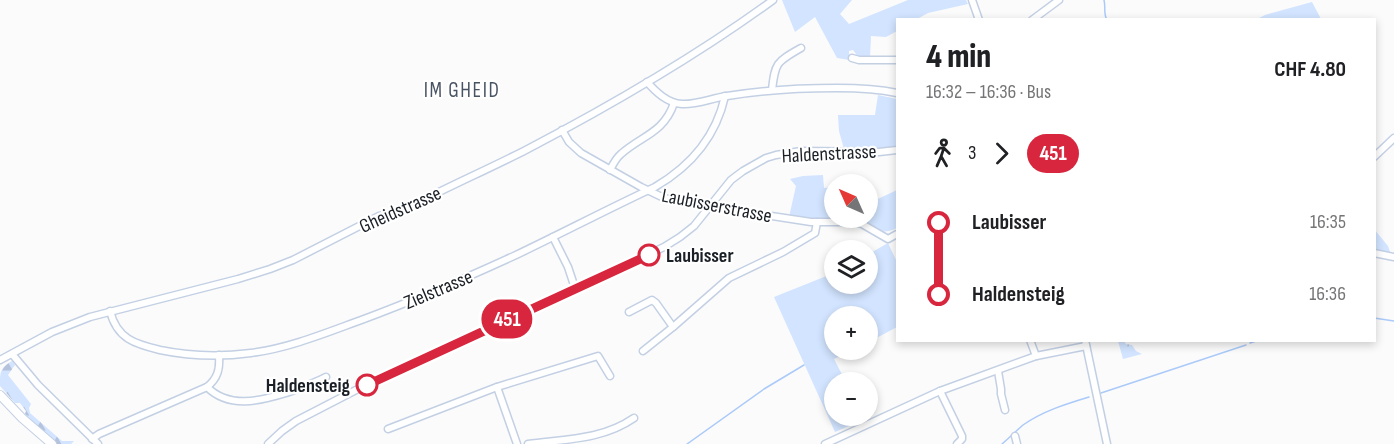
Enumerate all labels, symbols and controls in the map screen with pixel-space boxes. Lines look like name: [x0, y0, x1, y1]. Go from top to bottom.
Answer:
text: 4 min: [926, 37, 991, 77]
text: CHF 4.80: [1274, 56, 1346, 83]
district label: IM GHEID: [424, 78, 500, 103]
text: 16:32 – 16:36 · Bus: [926, 80, 1051, 104]
icon: walk: [926, 137, 959, 170]
icon: forward: [985, 137, 1018, 170]
street label: Haldenstrasse: [781, 140, 877, 168]
text: 3: [968, 141, 976, 165]
text: 451: [1039, 141, 1067, 166]
north arrow: [824, 174, 878, 228]
map controls: [824, 174, 878, 426]
street label: Gheidstrasse: [356, 181, 445, 239]
street label: Laubisserstrasse: [660, 184, 774, 228]
text: Laubisser: [972, 209, 1046, 236]
text: 16:35: [1310, 210, 1346, 234]
button: layers: [824, 240, 878, 294]
marker: Laubisser: [638, 244, 660, 266]
place label: Laubisser: [666, 244, 734, 268]
street label: Zielstrasse: [400, 265, 476, 315]
text: Haldensteig: [972, 281, 1065, 308]
text: 16:36: [1309, 282, 1346, 306]
line badge: 451: [472, 300, 542, 338]
button: +: [824, 306, 878, 360]
text: 451: [493, 307, 521, 332]
button: −: [824, 372, 878, 426]
place label: Haldensteig: [266, 374, 351, 398]
marker: Haldensteig: [356, 374, 378, 396]

